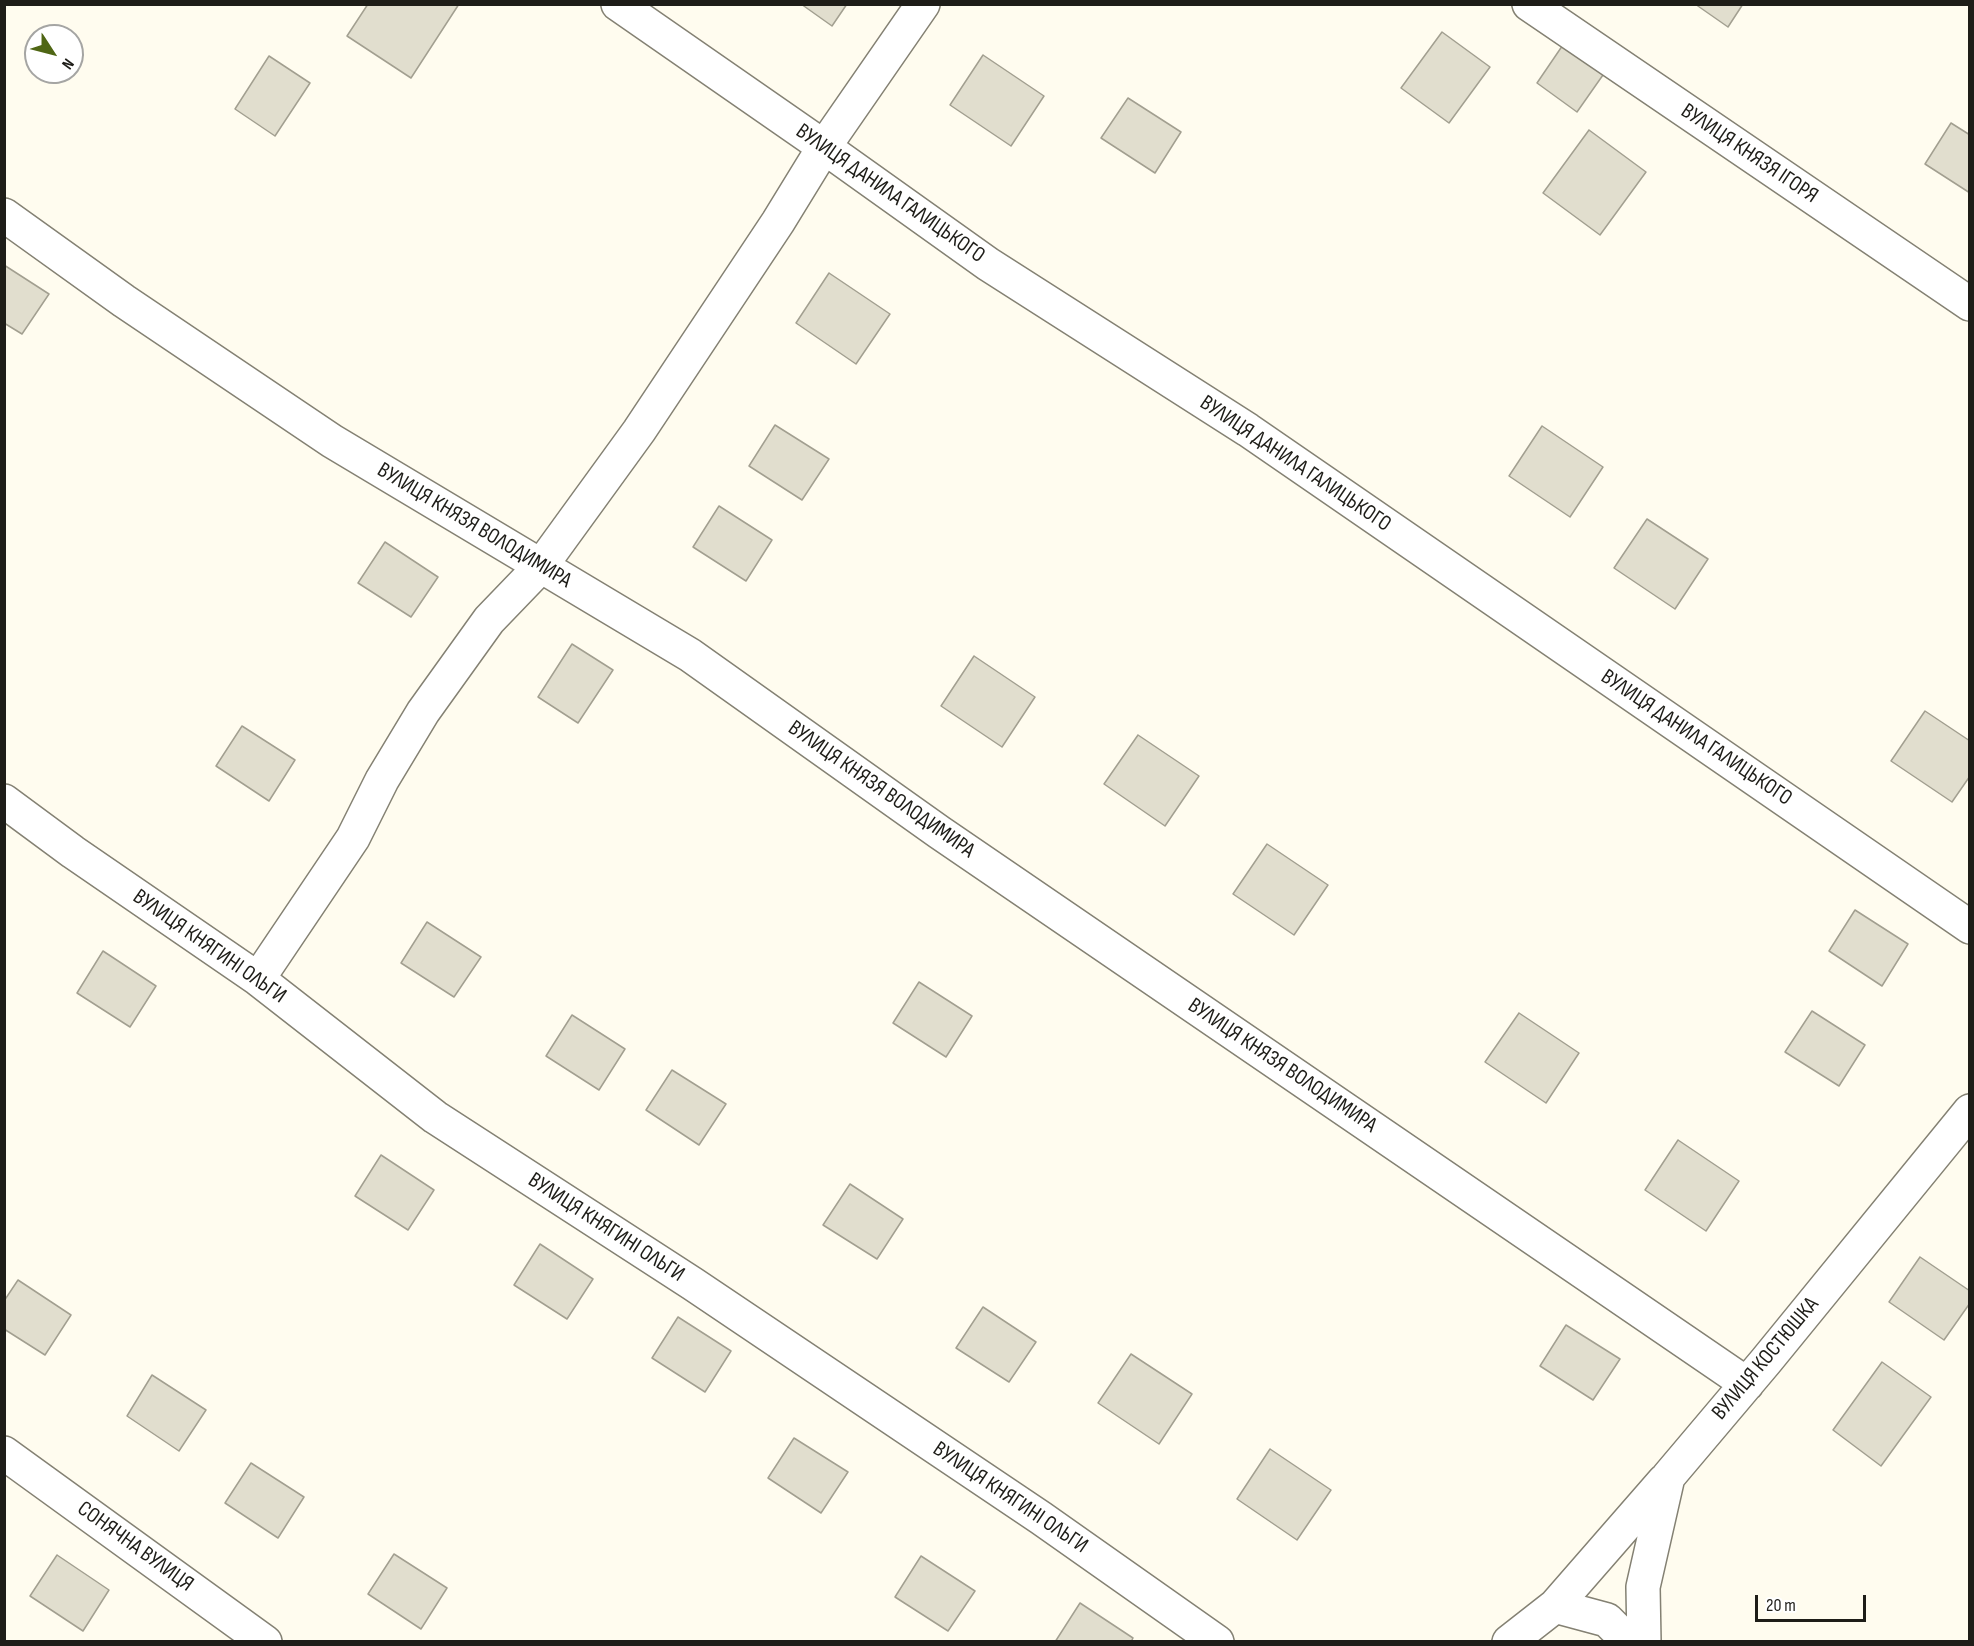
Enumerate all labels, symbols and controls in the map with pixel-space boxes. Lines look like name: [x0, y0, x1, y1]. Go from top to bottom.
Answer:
north arrow: [24, 24, 84, 84]
text: N: [57, 55, 78, 73]
street label: ВУЛИЦЯ КНЯЗЯ ІГОРЯ: [1675, 98, 1823, 210]
street label: ВУЛИЦЯ ДАНИЛА ГАЛИЦЬКОГО: [790, 119, 990, 269]
street label: ВУЛИЦЯ ДАНИЛА ГАЛИЦЬКОГО: [1194, 390, 1396, 538]
street label: ВУЛИЦЯ КНЯЗЯ ВОЛОДИМИРА: [372, 457, 576, 595]
street label: ВУЛИЦЯ ДАНИЛА ГАЛИЦЬКОГО: [1595, 664, 1797, 812]
street label: ВУЛИЦЯ КНЯЗЯ ВОЛОДИМИРА: [782, 716, 980, 864]
street label: ВУЛИЦЯ КНЯГИНІ ОЛЬГИ: [127, 884, 291, 1010]
street label: ВУЛИЦЯ КНЯЗЯ ВОЛОДИМИРА: [1183, 993, 1381, 1139]
street label: ВУЛИЦЯ КНЯГИНІ ОЛЬГИ: [523, 1168, 689, 1288]
street label: ВУЛИЦЯ КОСТЮШКА: [1707, 1292, 1825, 1426]
street label: ВУЛИЦЯ КНЯГИНІ ОЛЬГИ: [928, 1436, 1092, 1560]
street label: СОНЯЧНА ВУЛИЦЯ: [72, 1496, 198, 1598]
scale bar: [1758, 1583, 1869, 1621]
text: 20 m: [1766, 1595, 1796, 1616]

